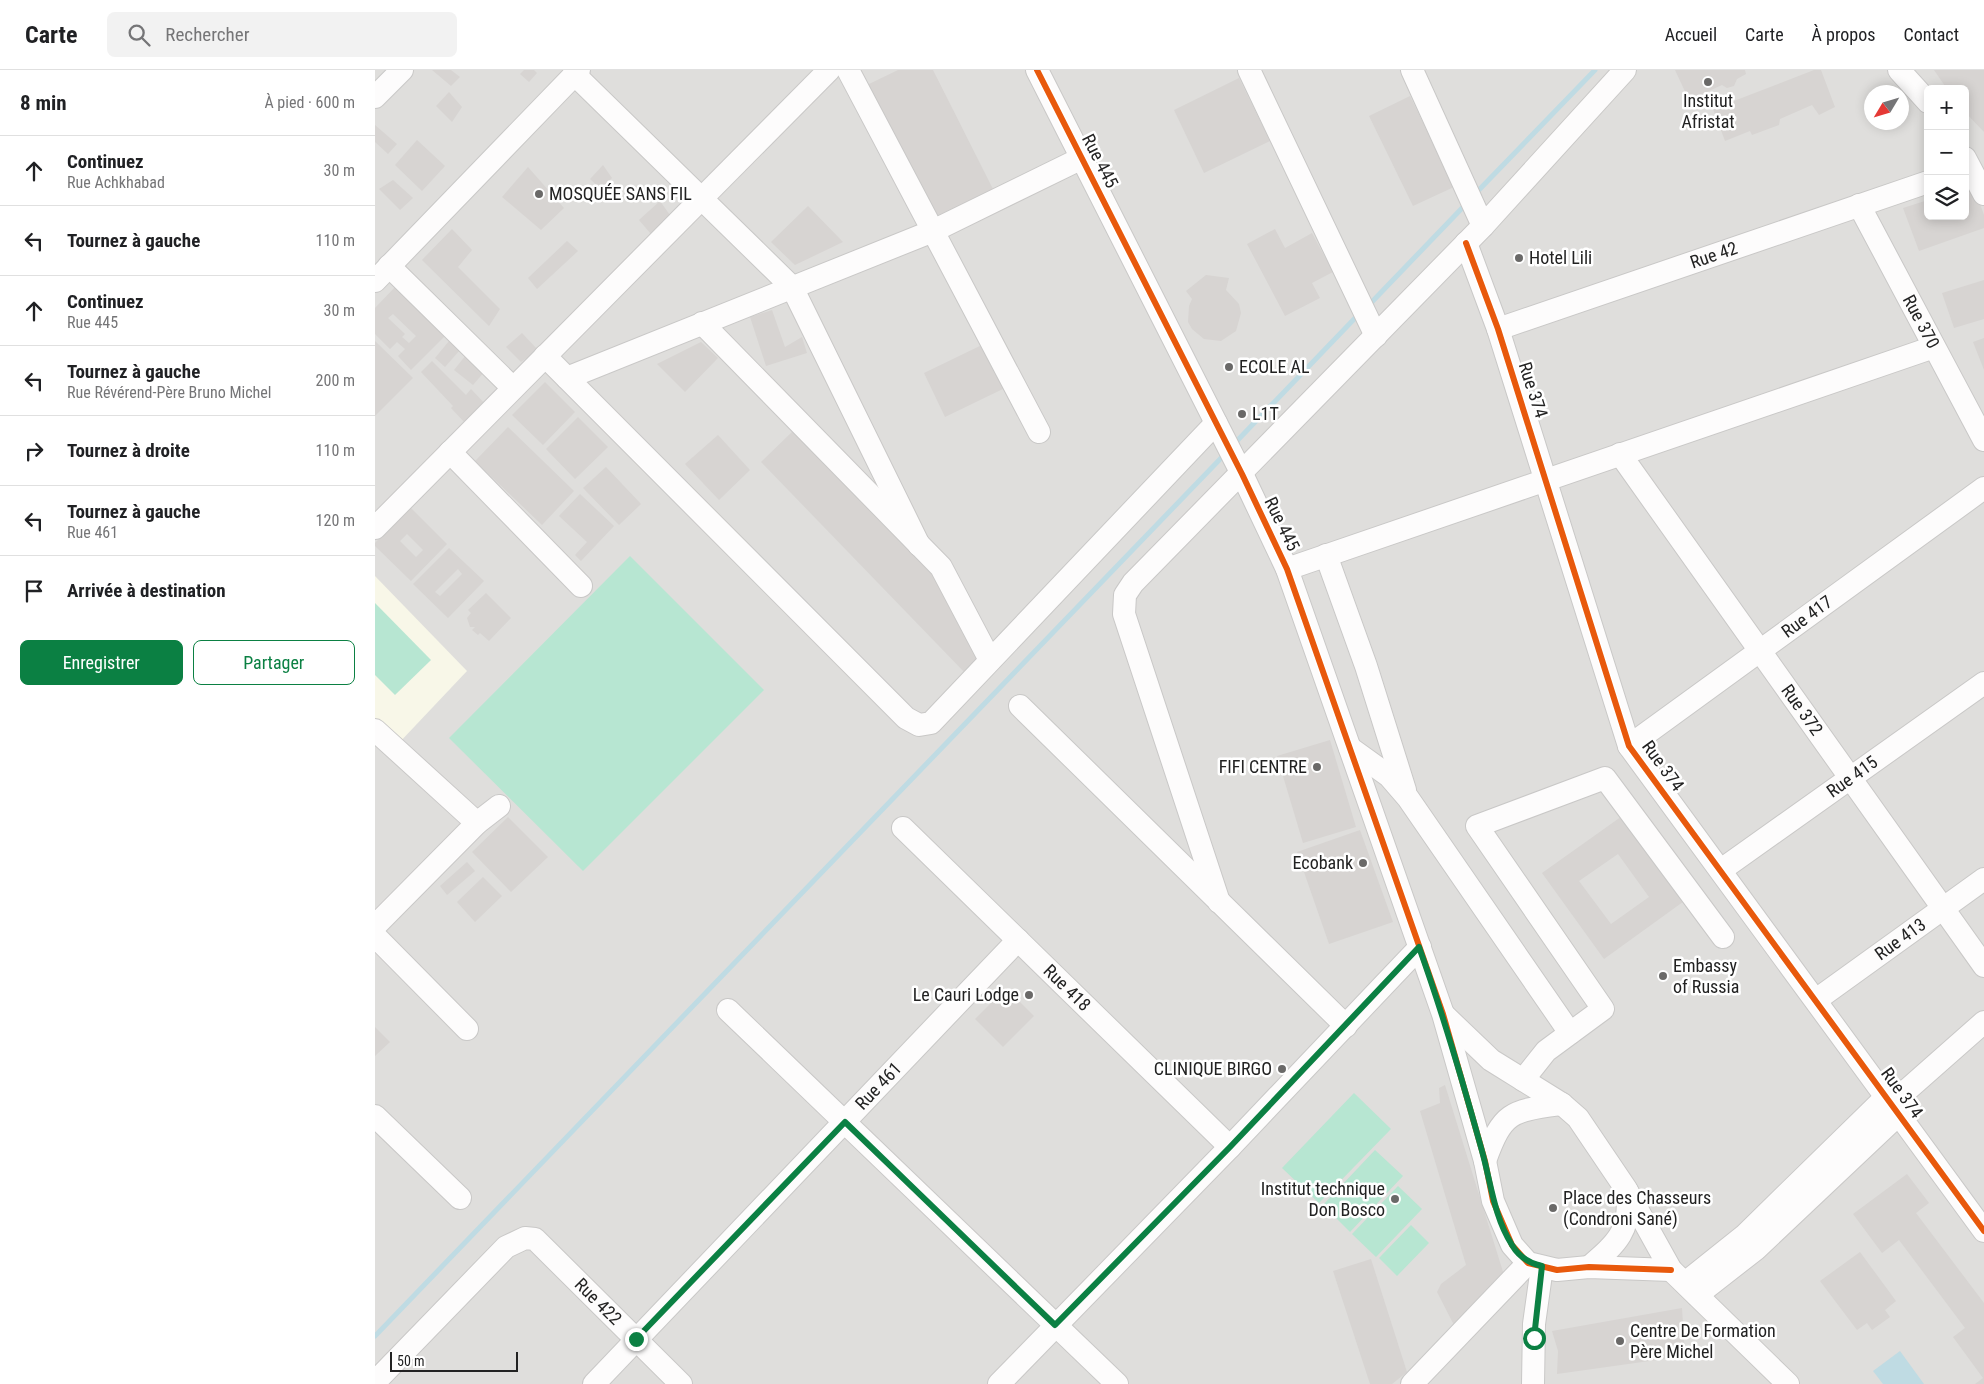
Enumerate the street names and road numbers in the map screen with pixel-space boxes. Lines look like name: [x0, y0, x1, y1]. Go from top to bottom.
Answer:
street label: Rue 445: [1078, 130, 1123, 191]
street label: Rue 42: [1687, 237, 1740, 273]
street label: Rue 370: [1899, 291, 1944, 352]
street label: Rue 374: [1515, 359, 1552, 421]
street label: Rue 445: [1260, 493, 1305, 554]
street label: Rue 417: [1777, 591, 1836, 642]
street label: Rue 372: [1777, 680, 1828, 739]
street label: Rue 374: [1638, 736, 1689, 795]
street label: Rue 415: [1822, 751, 1882, 802]
street label: Rue 413: [1871, 913, 1930, 964]
street label: Rue 418: [1039, 960, 1095, 1015]
street label: Rue 461: [851, 1058, 906, 1114]
street label: Rue 374: [1877, 1063, 1928, 1122]
street label: Rue 422: [571, 1274, 626, 1329]

